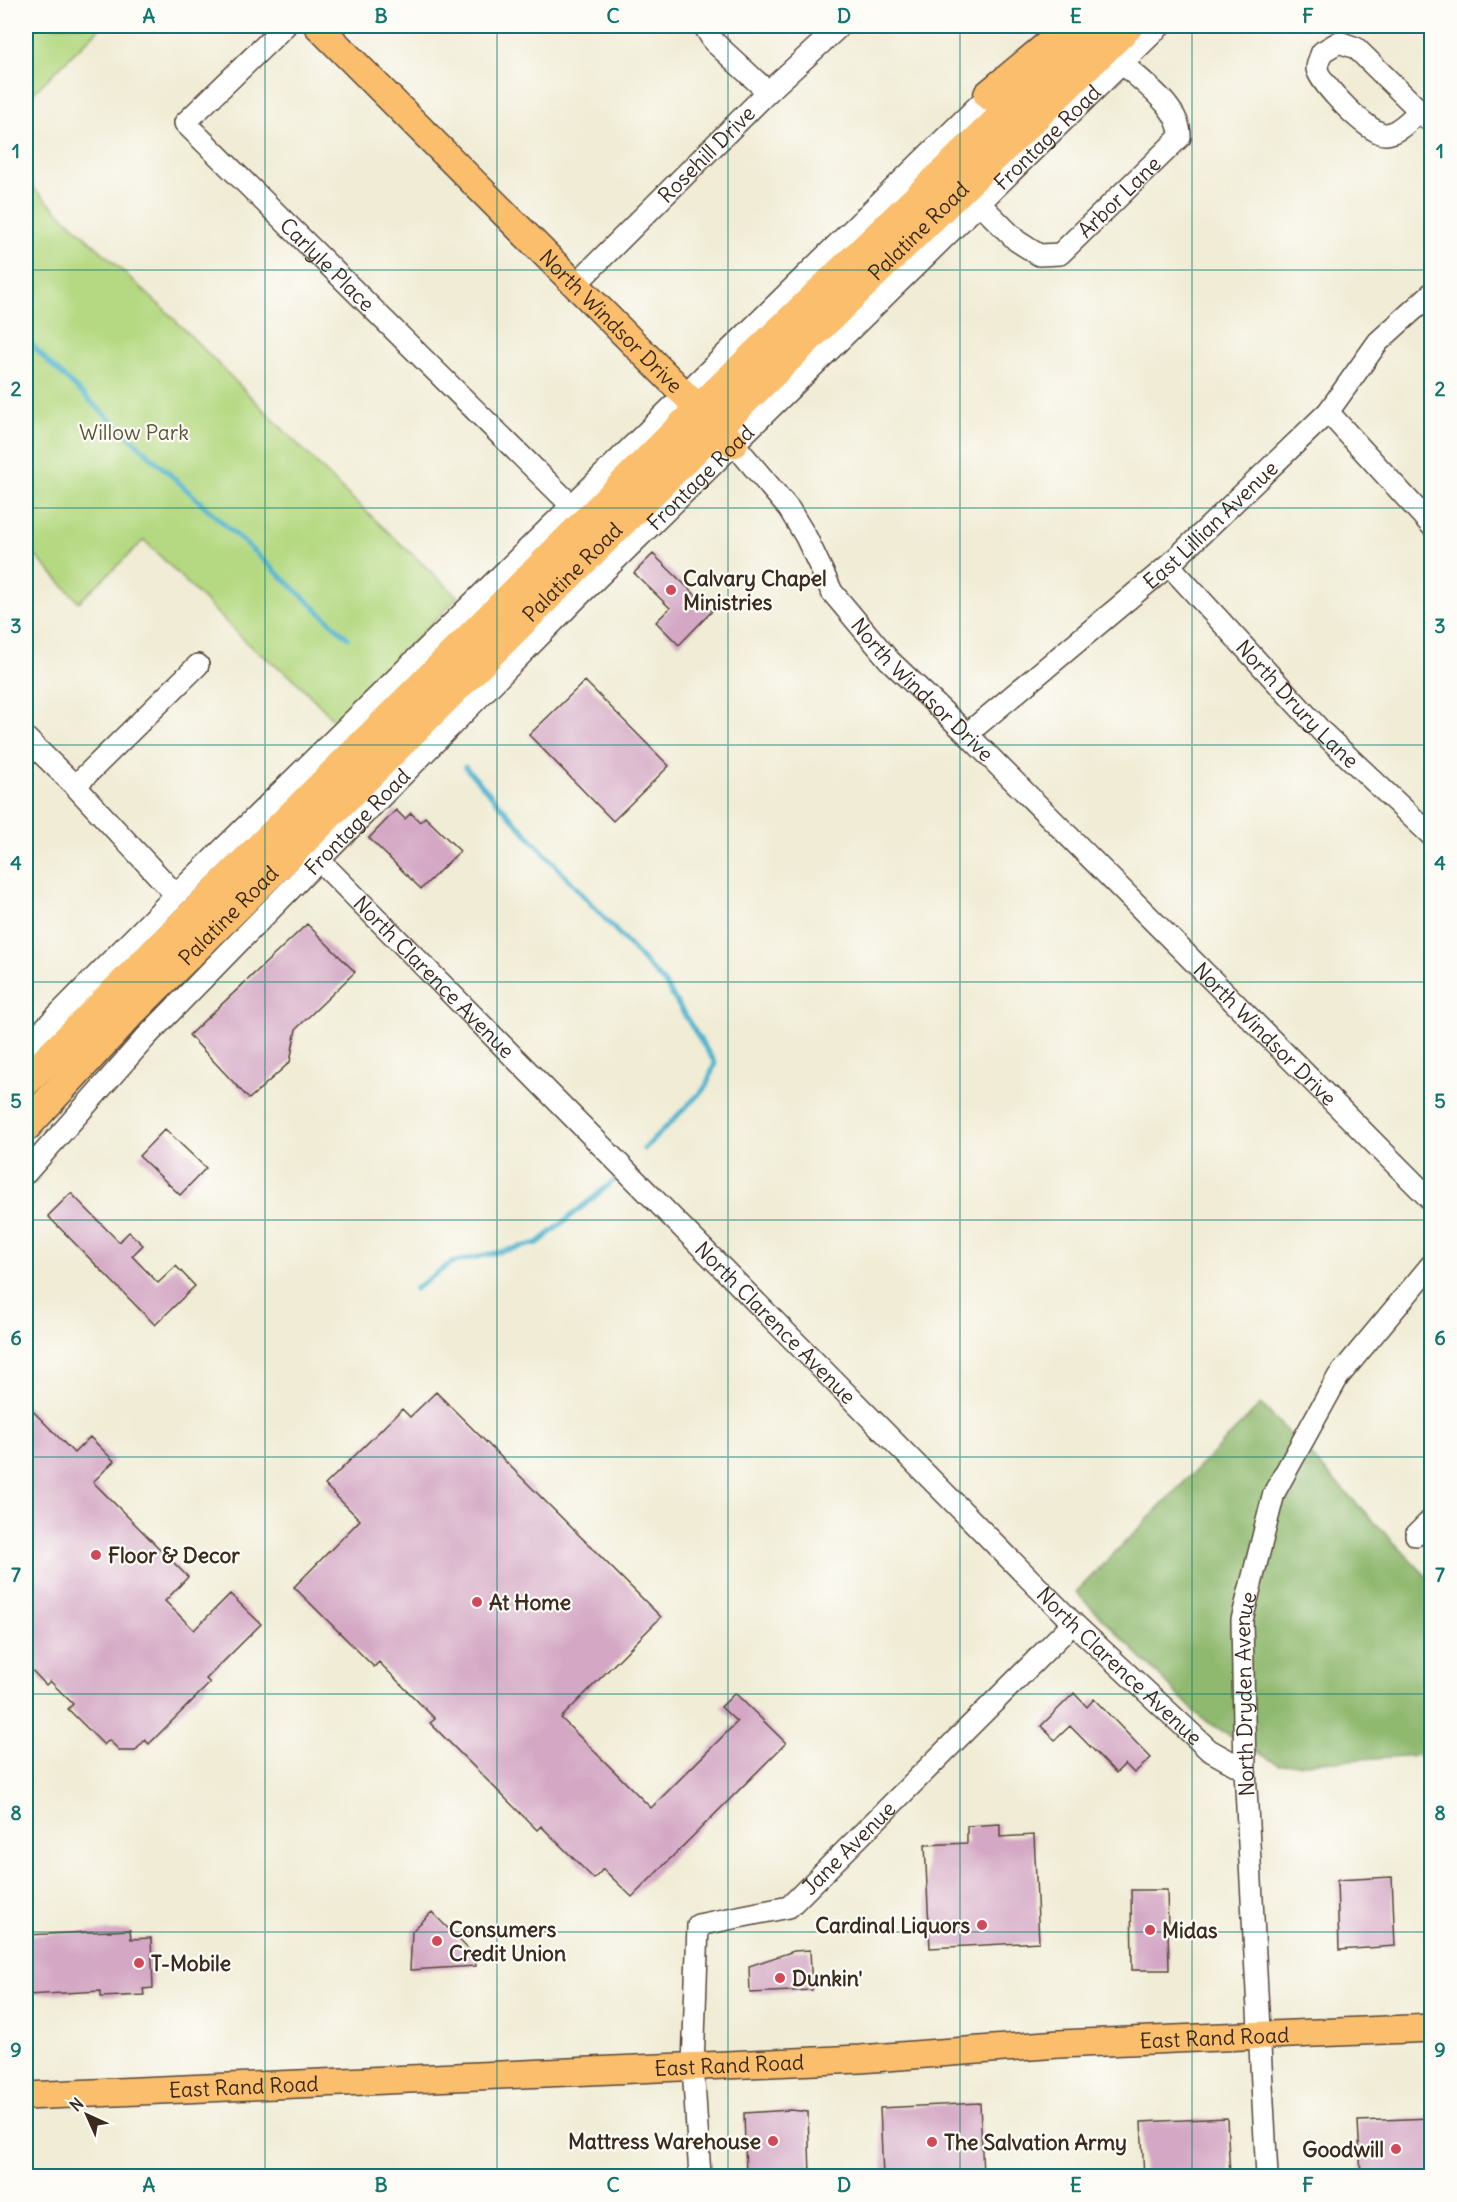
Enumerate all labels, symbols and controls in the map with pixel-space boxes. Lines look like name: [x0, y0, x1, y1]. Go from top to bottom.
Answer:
text: A: [143, 3, 156, 28]
text: B: [374, 3, 388, 28]
text: C: [606, 3, 620, 28]
text: D: [837, 3, 851, 28]
text: E: [1070, 3, 1082, 28]
text: F: [1302, 3, 1314, 28]
street label: Frontage Road: [988, 78, 1106, 195]
street label: Rosehill Drive: [652, 99, 761, 208]
text: 1: [12, 138, 20, 163]
text: 1: [1436, 138, 1444, 163]
street label: Arbor Lane: [1072, 150, 1166, 243]
street label: Palatine Road: [862, 176, 974, 286]
street label: Carlyle Place: [274, 211, 381, 317]
street label: North Windsor Drive: [534, 243, 689, 398]
text: 2: [11, 376, 22, 401]
text: 2: [1435, 376, 1446, 401]
park label: Willow Park: [79, 419, 189, 446]
street label: Frontage Road: [641, 419, 759, 536]
street label: East Lillian Avenue: [1137, 454, 1283, 595]
street label: Palatine Road: [516, 516, 628, 627]
place label: Calvary Chapel Ministries: [683, 565, 827, 616]
marker: Calvary Chapel Ministries: [664, 583, 678, 597]
street label: North Windsor Drive: [846, 612, 1000, 767]
text: 3: [10, 613, 22, 638]
text: 3: [1434, 613, 1446, 638]
street label: North Drury Lane: [1230, 634, 1365, 773]
street label: Frontage Road: [298, 762, 416, 881]
text: 4: [10, 850, 22, 875]
text: 4: [1434, 850, 1446, 875]
street label: Palatine Road: [172, 860, 284, 971]
street label: North Clarence Avenue: [348, 890, 520, 1064]
street label: North Windsor Drive: [1188, 956, 1343, 1111]
text: 5: [10, 1088, 22, 1113]
text: 5: [1434, 1088, 1446, 1113]
street label: North Clarence Avenue: [690, 1235, 862, 1409]
text: 6: [10, 1325, 22, 1350]
text: 6: [1434, 1325, 1446, 1350]
place label: Floor & Decor: [108, 1542, 240, 1569]
marker: Floor & Decor: [89, 1548, 103, 1562]
text: 7: [11, 1562, 21, 1587]
text: 7: [1435, 1562, 1445, 1587]
street label: North Clarence Avenue: [1031, 1581, 1208, 1750]
street label: North Dryden Avenue: [1228, 1588, 1262, 1797]
place label: At Home: [489, 1589, 571, 1616]
marker: At Home: [470, 1595, 484, 1609]
street label: Jane Avenue: [796, 1795, 901, 1900]
text: 8: [10, 1800, 22, 1825]
text: 8: [1434, 1800, 1446, 1825]
place label: Cardinal Liquors: [815, 1912, 970, 1939]
place label: Consumers Credit Union: [449, 1916, 566, 1967]
place label: Midas: [1162, 1917, 1218, 1944]
marker: Cardinal Liquors: [975, 1918, 989, 1932]
marker: Midas: [1143, 1923, 1157, 1937]
marker: Consumers Credit Union: [430, 1934, 444, 1948]
place label: T-Mobile: [151, 1950, 231, 1977]
marker: T-Mobile: [132, 1956, 146, 1970]
place label: Dunkin': [792, 1965, 863, 1992]
marker: Dunkin': [773, 1971, 787, 1985]
street label: East Rand Road: [1139, 2021, 1290, 2054]
text: 9: [10, 2037, 22, 2062]
text: 9: [1434, 2037, 1446, 2062]
street label: East Rand Road: [654, 2048, 805, 2082]
street label: East Rand Road: [168, 2070, 319, 2103]
north arrow: [57, 2085, 117, 2145]
text: N: [65, 2093, 87, 2115]
place label: Mattress Warehouse: [568, 2128, 761, 2155]
place label: The Salvation Army: [944, 2129, 1127, 2156]
marker: Mattress Warehouse: [766, 2134, 780, 2148]
marker: The Salvation Army: [925, 2135, 939, 2149]
place label: Goodwill: [1302, 2136, 1384, 2163]
marker: Goodwill: [1389, 2142, 1403, 2156]
text: A: [143, 2172, 156, 2197]
text: B: [374, 2172, 388, 2197]
text: C: [606, 2172, 620, 2197]
text: D: [837, 2172, 851, 2197]
text: E: [1070, 2172, 1082, 2197]
text: F: [1302, 2172, 1314, 2197]

